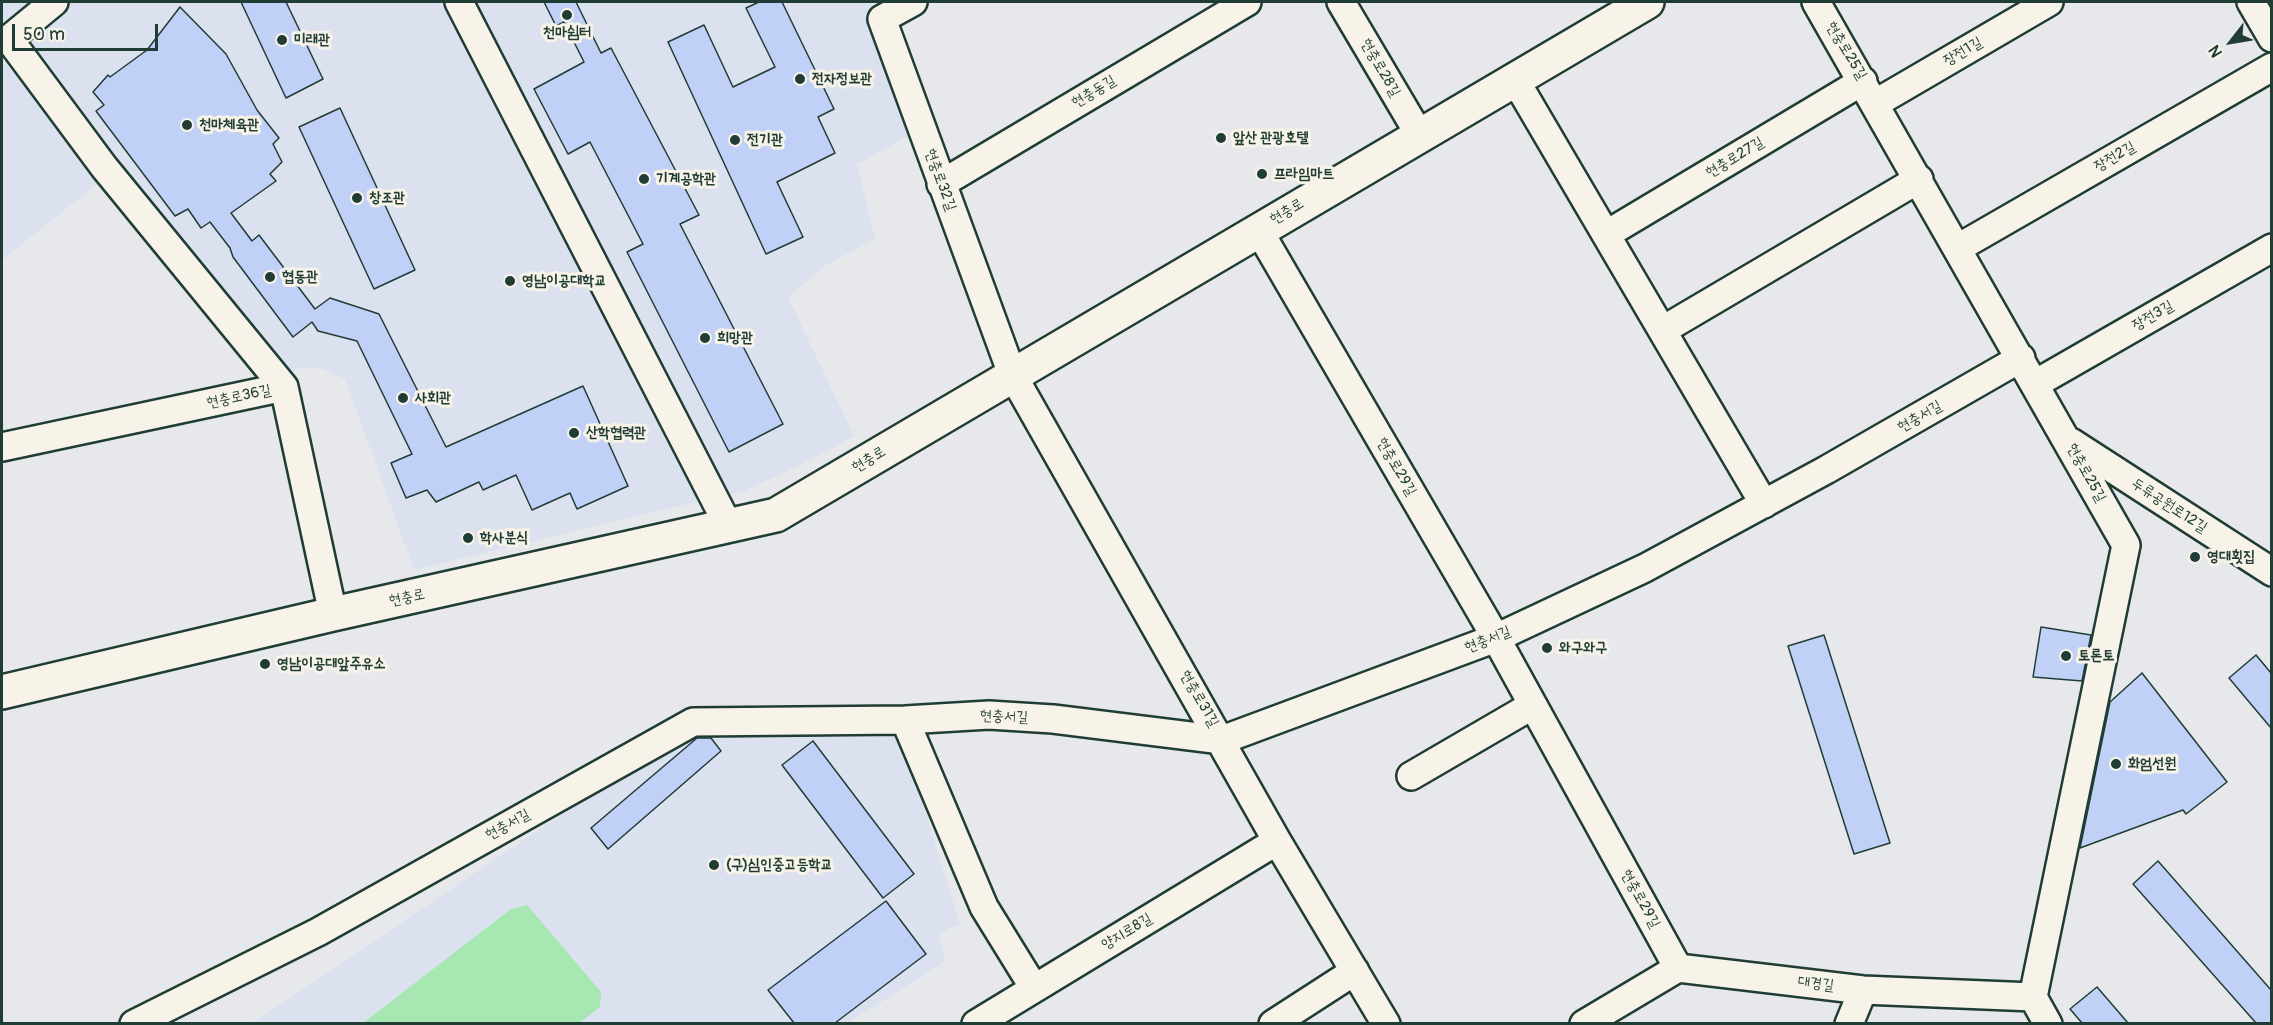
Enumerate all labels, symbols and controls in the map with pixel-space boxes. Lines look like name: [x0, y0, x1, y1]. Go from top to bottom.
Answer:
marker: 천마쉼터: [560, 8, 574, 22]
scale bar: [15, 12, 160, 50]
north arrow: [2201, 12, 2261, 72]
street label: 현충로25길: [1822, 19, 1870, 83]
text: 50 m: [23, 23, 65, 46]
place label: 천마쉼터: [543, 24, 591, 42]
place label: 미래관: [294, 31, 330, 49]
marker: 미래관: [275, 33, 289, 47]
street label: 장전1길: [1940, 34, 1986, 70]
street label: 현충로28길: [1356, 36, 1404, 100]
text: N: [2204, 41, 2227, 61]
place label: 전자정보관: [812, 70, 872, 88]
marker: 전자정보관: [793, 72, 807, 86]
street label: 현충동길: [1069, 72, 1119, 112]
place label: 천마체육관: [199, 116, 259, 134]
marker: 천마체육관: [180, 118, 194, 132]
place label: 앞산 관광호텔: [1233, 129, 1309, 147]
place label: 전기관: [747, 131, 783, 149]
marker: 앞산 관광호텔: [1214, 131, 1228, 145]
marker: 전기관: [728, 133, 742, 147]
street label: 현충로27길: [1703, 134, 1767, 182]
street label: 장전2길: [2091, 138, 2139, 176]
street label: 현충로32길: [920, 146, 960, 214]
place label: 프라임마트: [1274, 165, 1334, 183]
marker: 프라임마트: [1255, 167, 1269, 181]
place label: 기계공학관: [656, 170, 716, 188]
marker: 기계공학관: [637, 172, 651, 186]
place label: 창조관: [369, 189, 405, 207]
marker: 창조관: [350, 191, 364, 205]
street label: 현충로: [1267, 195, 1307, 229]
place label: 협동관: [282, 268, 318, 286]
marker: 협동관: [263, 270, 277, 284]
place label: 영남이공대학교: [522, 272, 606, 290]
marker: 영남이공대학교: [503, 274, 517, 288]
street label: 장전3길: [2129, 297, 2177, 335]
place label: 희망관: [717, 329, 753, 347]
marker: 희망관: [698, 331, 712, 345]
street label: 현충로36길: [205, 381, 273, 413]
place label: 사회관: [415, 389, 451, 407]
marker: 사회관: [396, 391, 410, 405]
street label: 현충서길: [1895, 397, 1945, 437]
place label: 산학협력관: [586, 424, 646, 442]
marker: 산학협력관: [567, 426, 581, 440]
street label: 현충로29길: [1372, 435, 1420, 499]
street label: 현충로25길: [2062, 440, 2110, 506]
street label: 현충로: [849, 443, 889, 477]
street label: 두류공원로12길: [2128, 475, 2210, 537]
place label: 학사분식: [480, 529, 528, 547]
marker: 학사분식: [461, 531, 475, 545]
place label: 영대횟집: [2207, 548, 2255, 566]
marker: 영대횟집: [2188, 550, 2202, 564]
street label: 현충로: [387, 585, 427, 611]
street label: 현충서길: [1462, 623, 1514, 657]
place label: 와구와구: [1559, 639, 1607, 657]
marker: 와구와구: [1540, 641, 1554, 655]
place label: 토론토: [2078, 647, 2114, 665]
marker: 토론토: [2059, 649, 2073, 663]
place label: 영남이공대앞주유소: [277, 655, 386, 673]
marker: 영남이공대앞주유소: [258, 657, 272, 671]
street label: 현충로31길: [1176, 667, 1222, 731]
street label: 현충서길: [980, 707, 1028, 727]
place label: 화엄선원: [2128, 755, 2176, 773]
marker: 화엄선원: [2109, 757, 2123, 771]
street label: 현충서길: [483, 805, 533, 845]
place label: (구)심인중고등학교: [726, 856, 833, 874]
marker: (구)심인중고등학교: [707, 858, 721, 872]
street label: 현충로29길: [1617, 866, 1663, 932]
street label: 양지로8길: [1098, 910, 1156, 954]
street label: 대경길: [1797, 973, 1835, 995]

